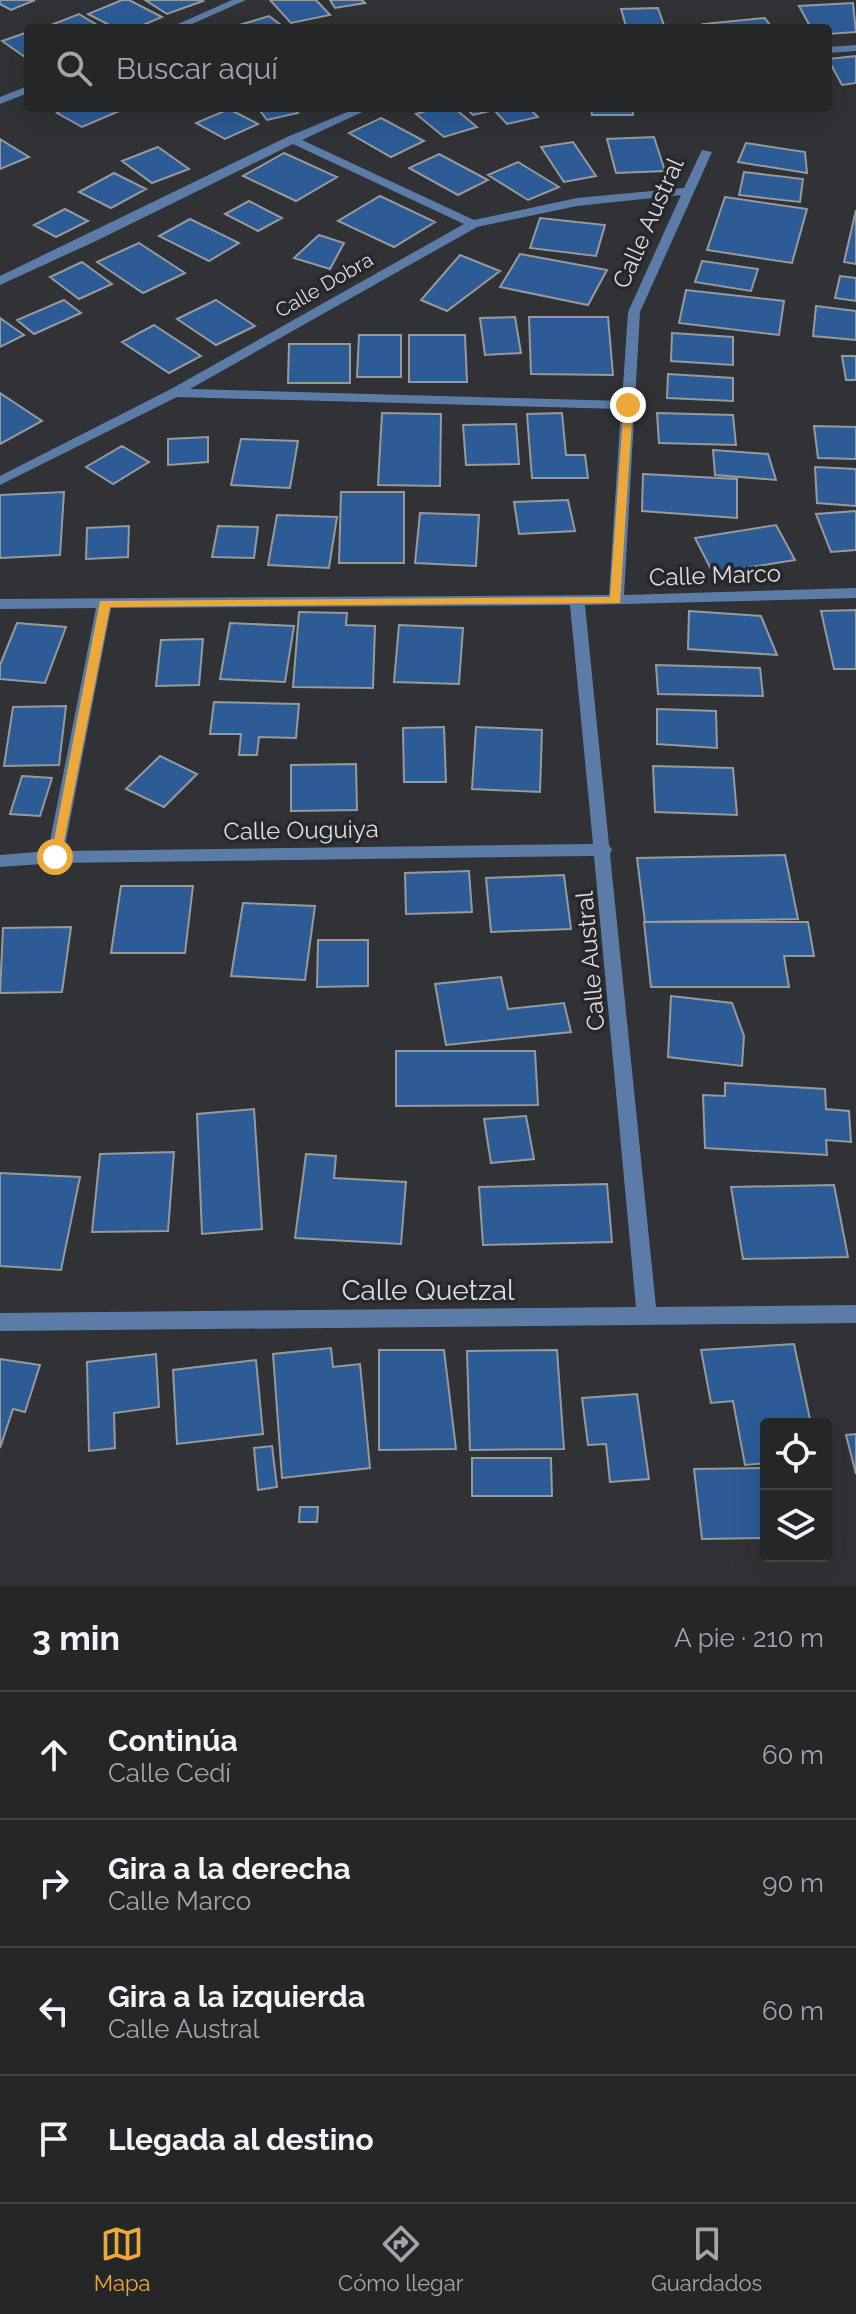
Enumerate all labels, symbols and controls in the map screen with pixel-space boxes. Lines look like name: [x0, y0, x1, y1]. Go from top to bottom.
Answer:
search box: [24, 24, 832, 112]
icon: search: [52, 46, 96, 90]
text: Buscar aquí: [116, 51, 278, 86]
street label: Calle Austral: [606, 153, 690, 293]
street label: Calle Dobra: [271, 247, 377, 323]
route end: [610, 387, 646, 423]
street label: Calle Marco: [648, 558, 782, 592]
street label: Calle Ouguiya: [223, 814, 379, 846]
route start: [37, 839, 73, 875]
street label: Calle Austral: [569, 890, 611, 1032]
street label: Calle Quetzal: [341, 1274, 515, 1307]
map controls: [760, 1418, 832, 1562]
button: locate: [760, 1418, 832, 1490]
button: layers: [760, 1490, 832, 1562]
text: 3 min: [32, 1618, 120, 1658]
text: A pie · 210 m: [674, 1623, 824, 1653]
text: Continúa: [108, 1723, 238, 1758]
icon: ahead: [32, 1733, 76, 1777]
text: 60 m: [762, 1740, 824, 1770]
text: Calle Cedí: [108, 1758, 231, 1788]
text: Gira a la derecha: [108, 1851, 351, 1886]
icon: right: [32, 1861, 76, 1905]
text: 90 m: [762, 1868, 824, 1898]
text: Calle Marco: [108, 1886, 251, 1916]
text: Gira a la izquierda: [108, 1979, 365, 2014]
icon: left: [32, 1989, 76, 2033]
text: 60 m: [762, 1996, 824, 2026]
text: Calle Austral: [108, 2014, 260, 2044]
icon: arrive: [32, 2117, 76, 2161]
text: Llegada al destino: [108, 2122, 374, 2157]
tab: Mapa: [94, 2222, 151, 2296]
tab: Cómo llegar: [338, 2222, 463, 2296]
tab: Guardados: [651, 2222, 762, 2296]

